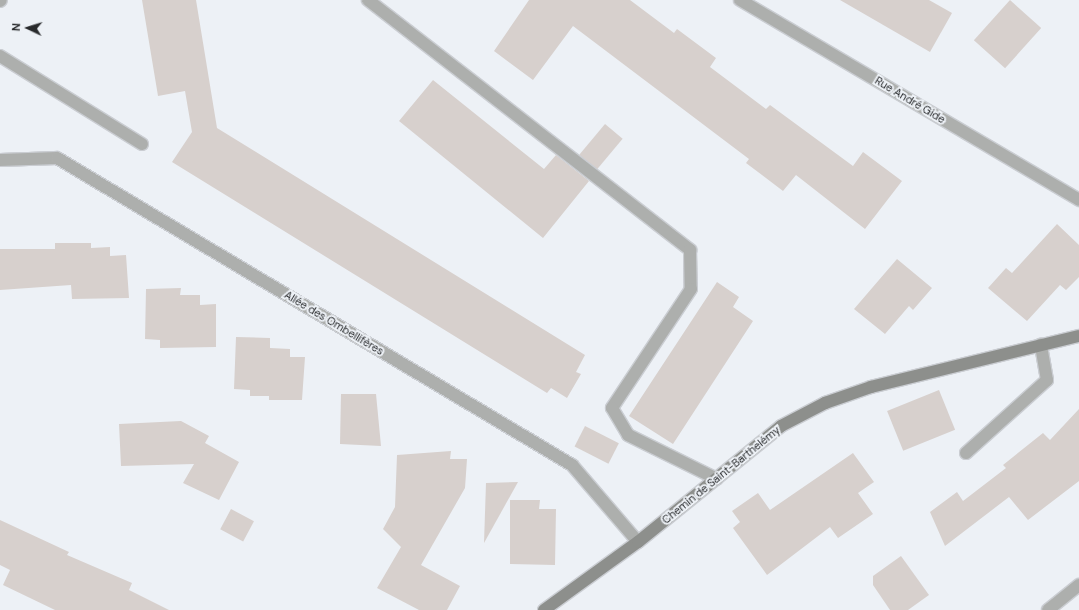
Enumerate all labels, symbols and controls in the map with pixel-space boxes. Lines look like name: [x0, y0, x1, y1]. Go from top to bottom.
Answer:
north arrow: [8, 8, 48, 48]
text: N: [9, 23, 23, 32]
street label: Rue André Gide: [872, 74, 948, 126]
street label: Allée des Ombellifères: [282, 288, 386, 358]
street label: Chemin de Saint-Barthelémy: [659, 423, 783, 527]

